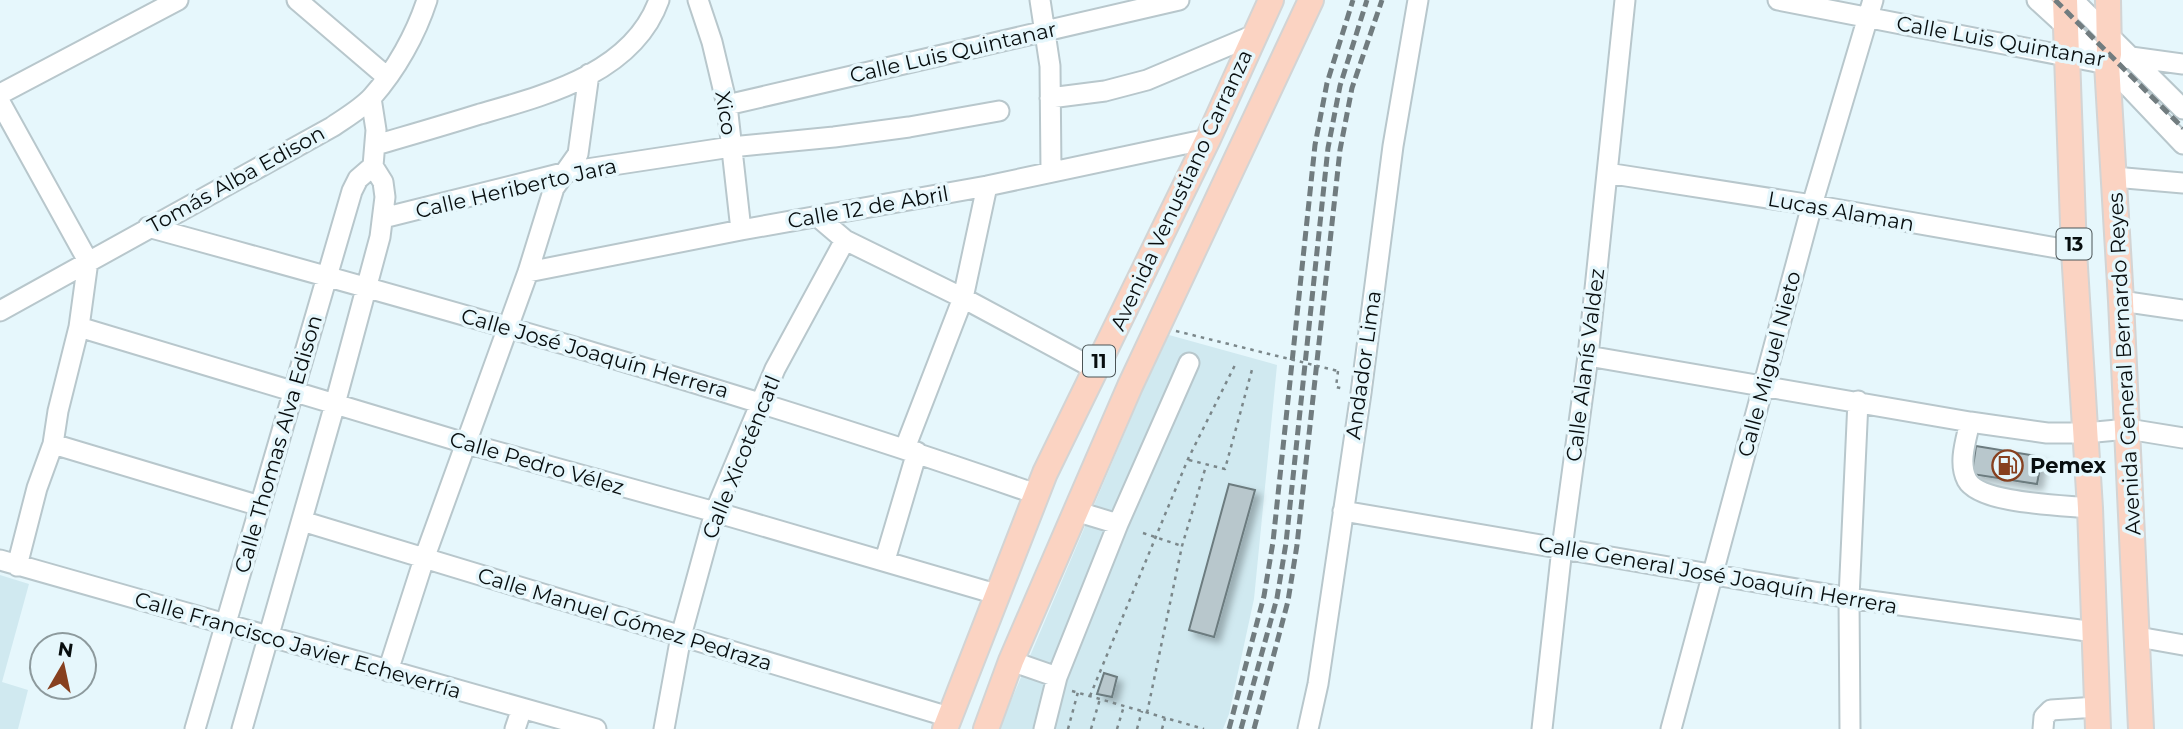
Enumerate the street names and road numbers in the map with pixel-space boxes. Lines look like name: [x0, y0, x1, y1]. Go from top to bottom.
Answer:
street label: Calle Luis Quintanar: [1895, 10, 2107, 72]
street label: Calle Luis Quintanar: [847, 16, 1059, 88]
street label: Avenida Venustiano Carranza: [1105, 46, 1257, 334]
street label: Xico: [710, 89, 742, 137]
street label: Tomás Alba Edison: [143, 120, 329, 238]
street label: Calle Heriberto Jara: [413, 153, 619, 223]
street label: Calle 12 de Abril: [786, 181, 950, 233]
street label: Lucas Alaman: [1766, 186, 1916, 236]
street label: Avenida General Bernardo Reyes: [2103, 192, 2145, 536]
road number: 13: [2056, 228, 2092, 260]
street label: Calle Alanís Valdez: [1561, 267, 1609, 463]
street label: Calle Miguel Nieto: [1732, 268, 1806, 460]
street label: Andador Lima: [1340, 289, 1386, 441]
street label: Calle José Joaquín Herrera: [458, 303, 732, 403]
street label: Calle Thomas Alva Edison: [229, 312, 327, 576]
road number: 11: [1083, 346, 1115, 376]
street label: Calle Xicoténcatl: [697, 372, 785, 542]
street label: Calle Pedro Vélez: [447, 426, 627, 500]
street label: Calle General José Joaquín Herrera: [1537, 531, 1899, 619]
street label: Calle Manuel Gómez Pedraza: [475, 562, 775, 676]
street label: Calle Francisco Javier Echeverría: [132, 586, 464, 704]

